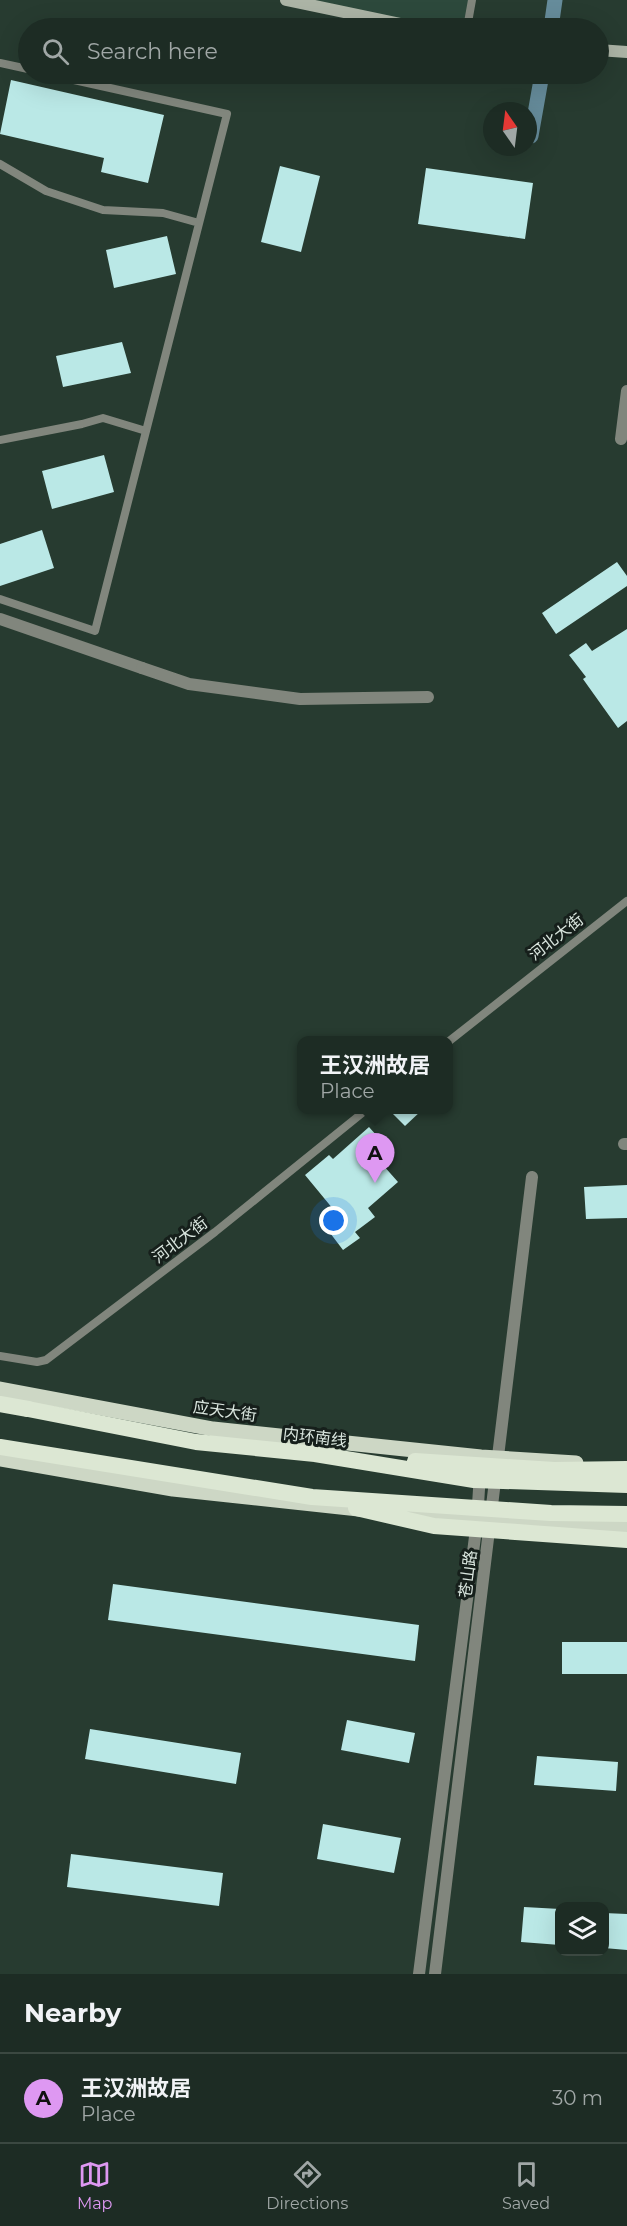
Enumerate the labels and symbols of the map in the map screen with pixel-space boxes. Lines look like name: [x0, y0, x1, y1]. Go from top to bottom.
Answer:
north arrow: [483, 102, 537, 156]
street label: 河北大街: [525, 910, 587, 964]
pin: A: [356, 1134, 394, 1183]
your location: [319, 1206, 348, 1235]
street label: 河北大街: [149, 1213, 211, 1267]
street label: 应天大街: [192, 1397, 258, 1425]
street label: 内环南线: [282, 1424, 348, 1450]
street label: 苍山路: [456, 1549, 480, 1599]

